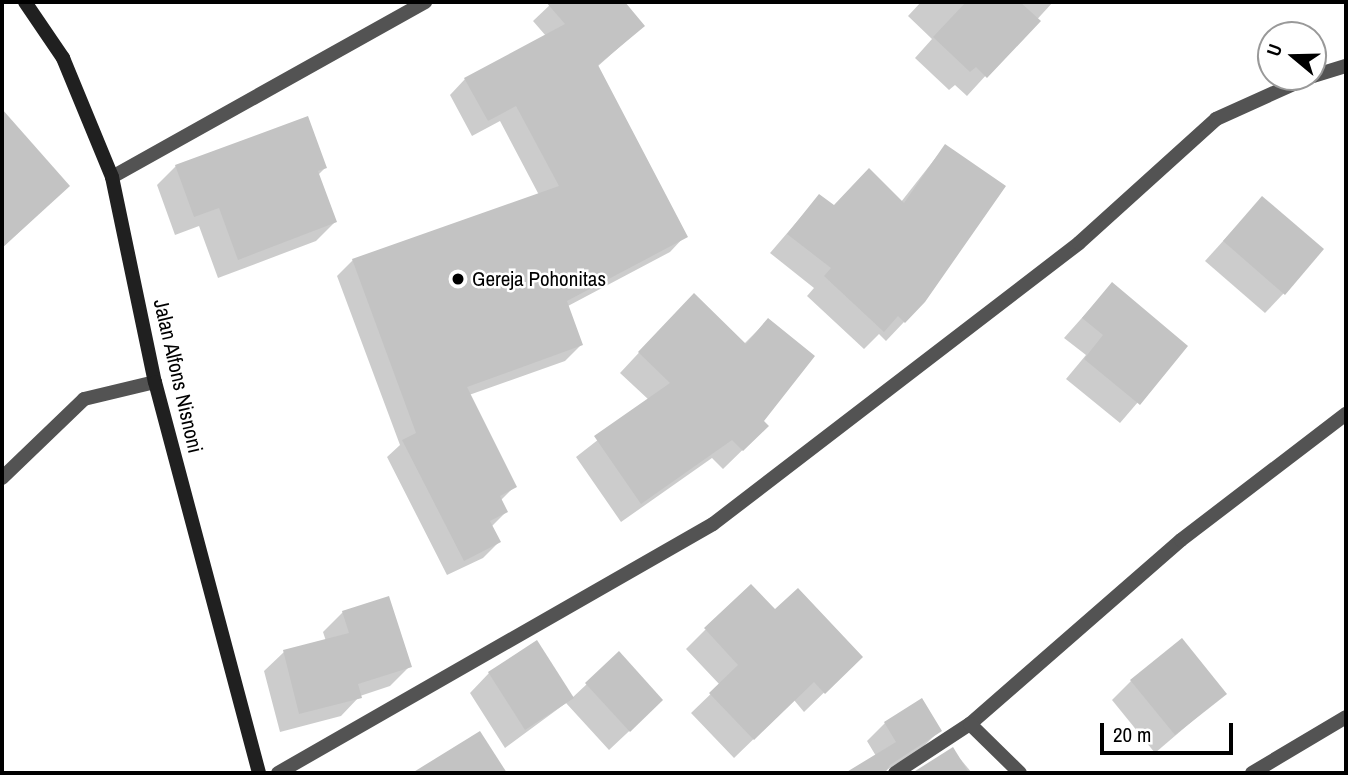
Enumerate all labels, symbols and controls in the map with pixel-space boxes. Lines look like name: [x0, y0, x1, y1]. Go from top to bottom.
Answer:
north arrow: [1257, 21, 1327, 91]
text: U: [1260, 40, 1288, 59]
place label: Gereja Pohonitas: [472, 266, 606, 292]
marker: Gereja Pohonitas: [450, 271, 466, 287]
street label: Jalan Alfons Nisnoni: [148, 296, 208, 456]
scale bar: [1103, 708, 1236, 752]
text: 20 m: [1113, 720, 1151, 749]

